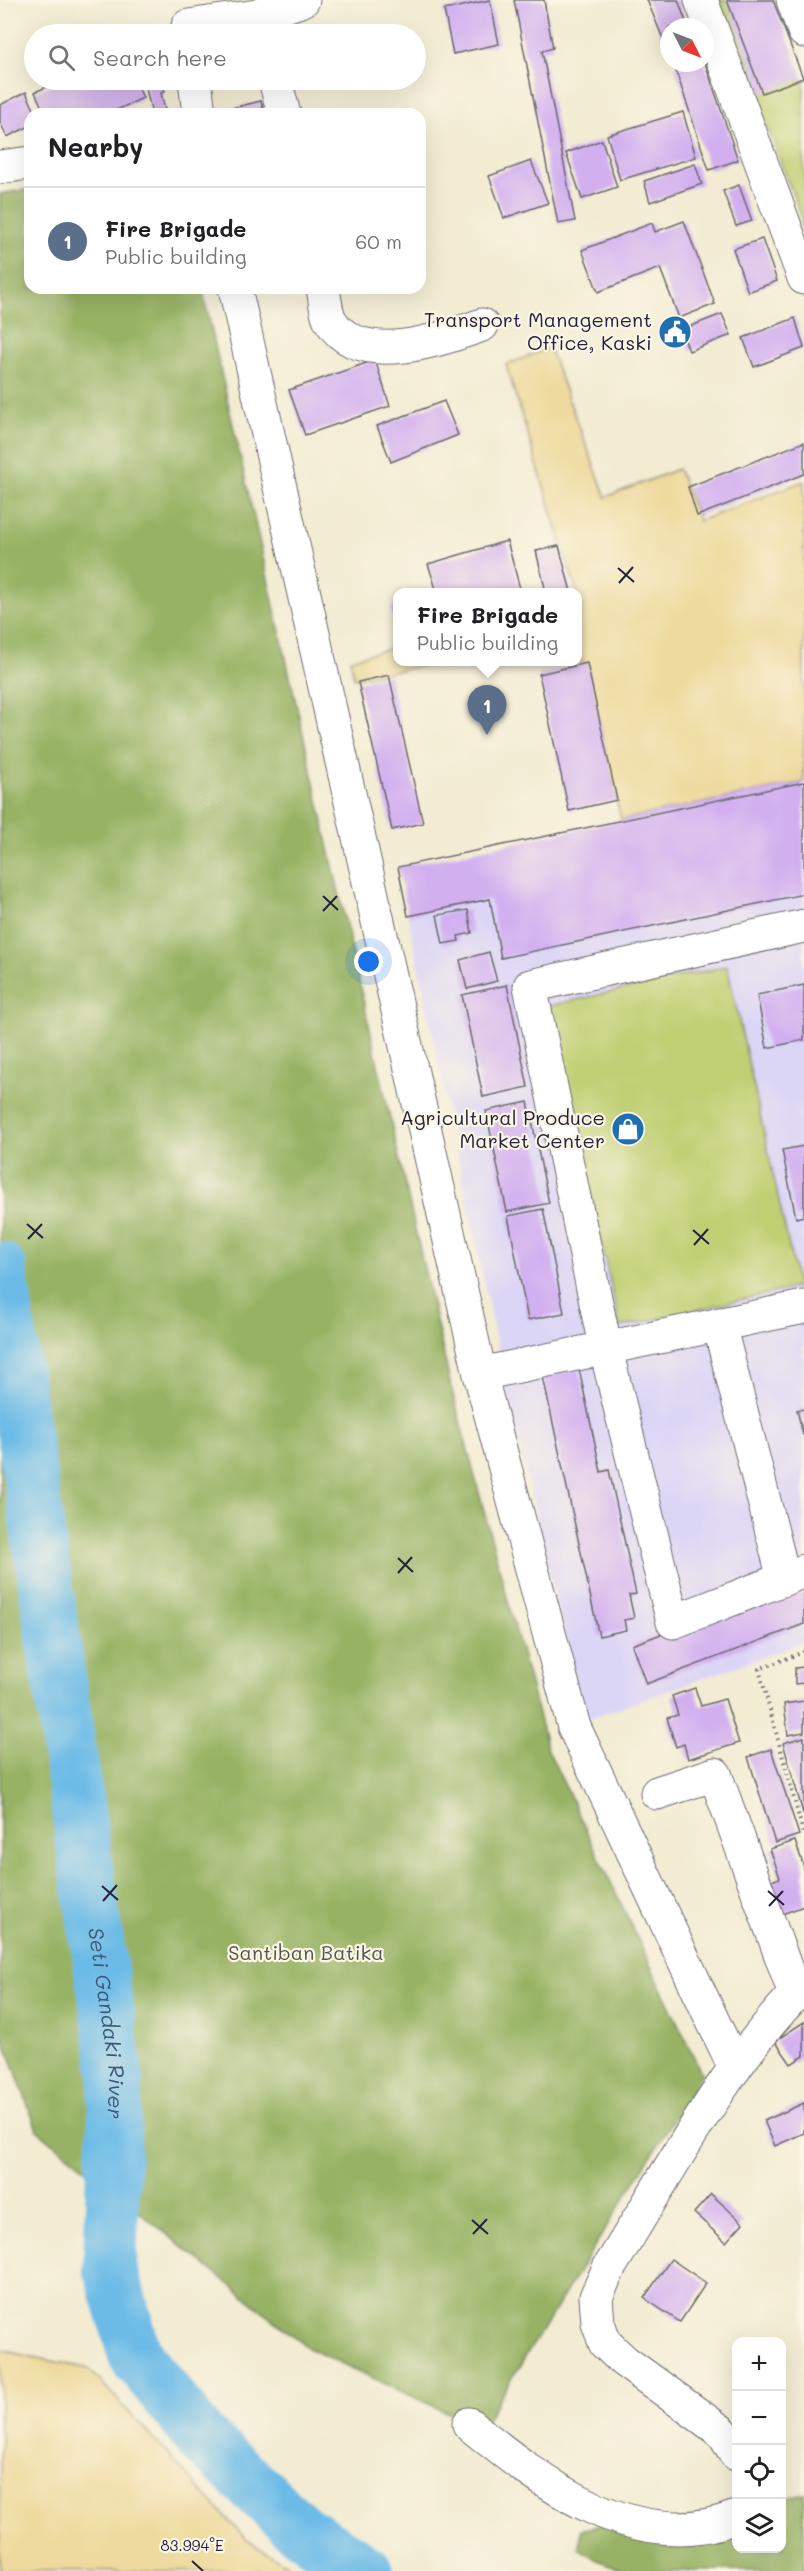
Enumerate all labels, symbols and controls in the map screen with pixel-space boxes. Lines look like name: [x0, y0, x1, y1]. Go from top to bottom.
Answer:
north arrow: [660, 18, 714, 72]
search box: [24, 24, 426, 90]
icon: search: [45, 41, 78, 74]
text: Search here: [93, 43, 227, 72]
text: Nearby: [48, 130, 143, 164]
text: Fire Brigade: [105, 214, 246, 243]
text: 1: [63, 228, 72, 254]
text: 60 m: [355, 228, 402, 254]
text: Public building: [105, 243, 247, 269]
place label: Transport Management Office, Kaski: [424, 306, 652, 355]
public building icon: Transport Management Office, Kaski: [657, 314, 693, 350]
popup: [393, 588, 582, 666]
text: Fire Brigade: [417, 600, 558, 629]
text: Public building: [417, 629, 558, 655]
pin: 1: [468, 686, 506, 735]
your location: [354, 947, 383, 976]
place label: Agricultural Produce Market Center: [400, 1104, 605, 1153]
shop icon: Agricultural Produce Market Center: [610, 1111, 646, 1147]
water label: Seti Gandaki River: [83, 1926, 132, 2120]
park label: Santiban Batika: [228, 1939, 384, 1965]
map controls: [732, 2337, 786, 2553]
button: +: [732, 2337, 786, 2391]
button: −: [732, 2391, 786, 2445]
button: locate: [732, 2445, 786, 2499]
button: layers: [732, 2499, 786, 2553]
text: 83.994°E: [160, 2535, 224, 2555]

